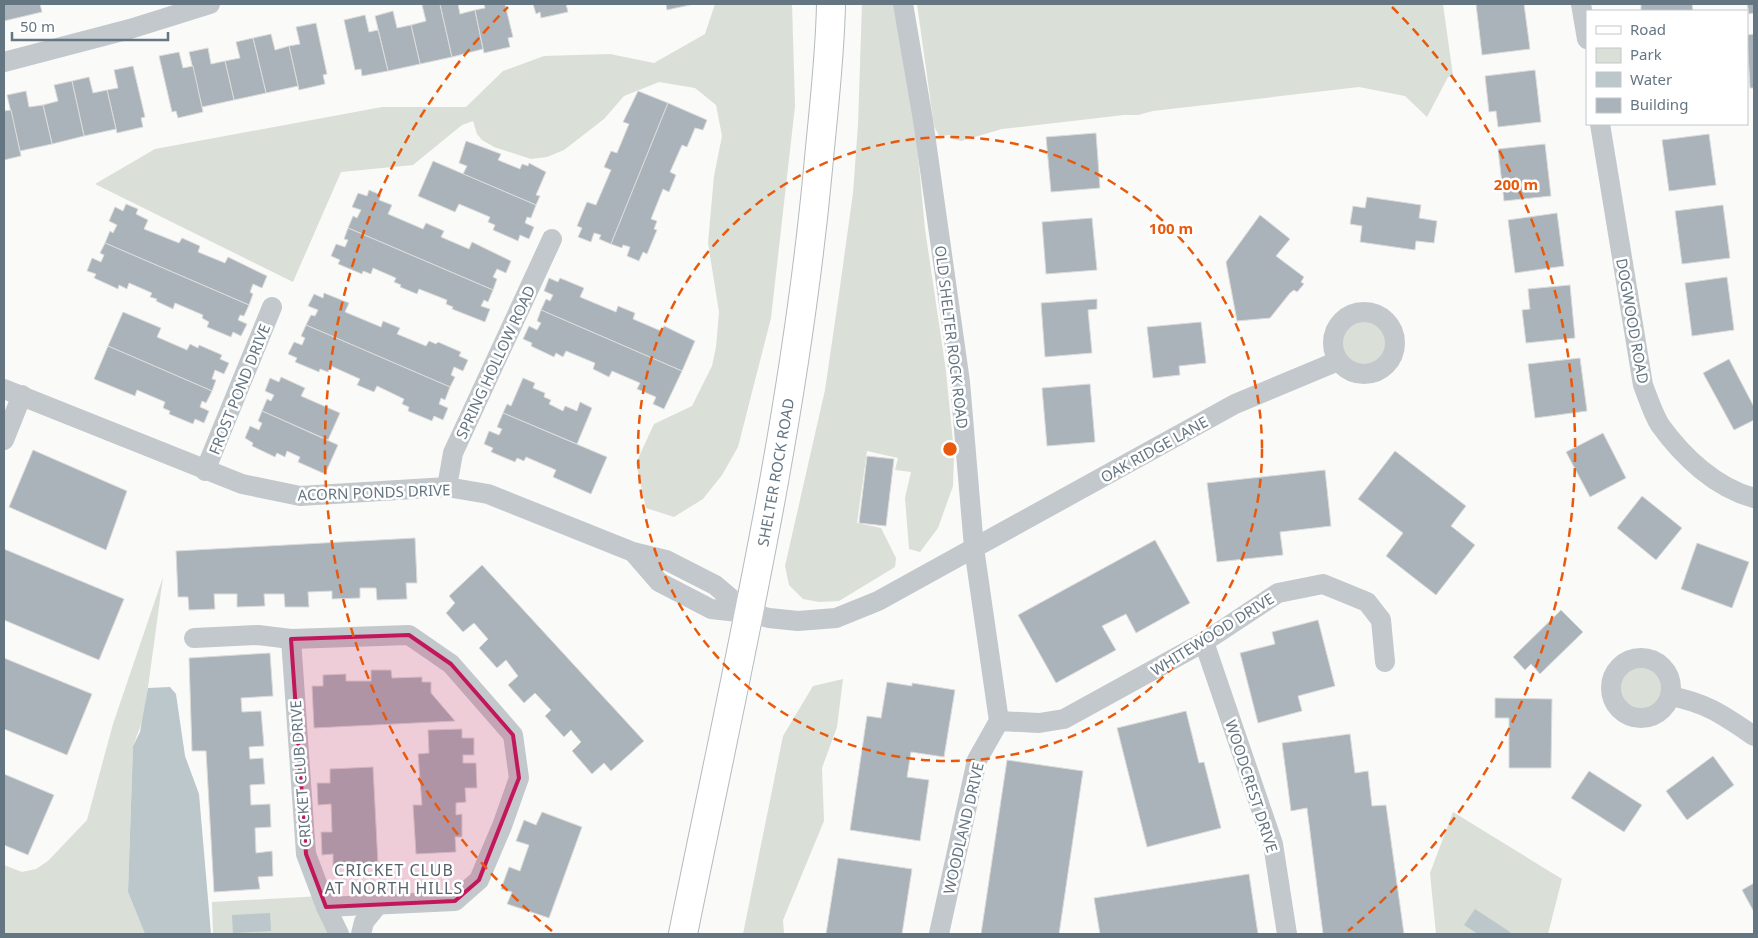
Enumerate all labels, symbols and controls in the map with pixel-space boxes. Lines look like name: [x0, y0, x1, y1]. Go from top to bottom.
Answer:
scale bar: [12, 10, 169, 42]
legend: [1586, 10, 1748, 125]
text: 50 m: [20, 16, 55, 36]
text: Road: [1630, 19, 1666, 39]
text: Park: [1630, 44, 1662, 64]
text: Water: [1630, 69, 1672, 89]
text: Building: [1630, 94, 1688, 114]
text: 200 m: [1494, 174, 1538, 194]
text: 100 m: [1149, 218, 1193, 238]
street label: OLD SHELTER ROCK ROAD: [931, 244, 973, 430]
street label: DOGWOOD ROAD: [1612, 257, 1654, 385]
street label: SPRING HOLLOW ROAD: [451, 282, 539, 442]
street label: FROST POND DRIVE: [204, 321, 274, 457]
street label: SHELTER ROCK ROAD: [752, 396, 798, 548]
street label: OAK RIDGE LANE: [1097, 411, 1211, 487]
centre of rings: [941, 440, 959, 458]
street label: ACORN PONDS DRIVE: [297, 479, 451, 505]
street label: WHITEWOOD DRIVE: [1147, 588, 1277, 680]
street label: CRICKET CLUB DRIVE: [285, 700, 315, 848]
street label: WOODCREST DRIVE: [1221, 717, 1283, 855]
street label: WOODLAND DRIVE: [938, 760, 988, 896]
district label: CRICKET CLUB AT NORTH HILLS: [325, 859, 463, 899]

